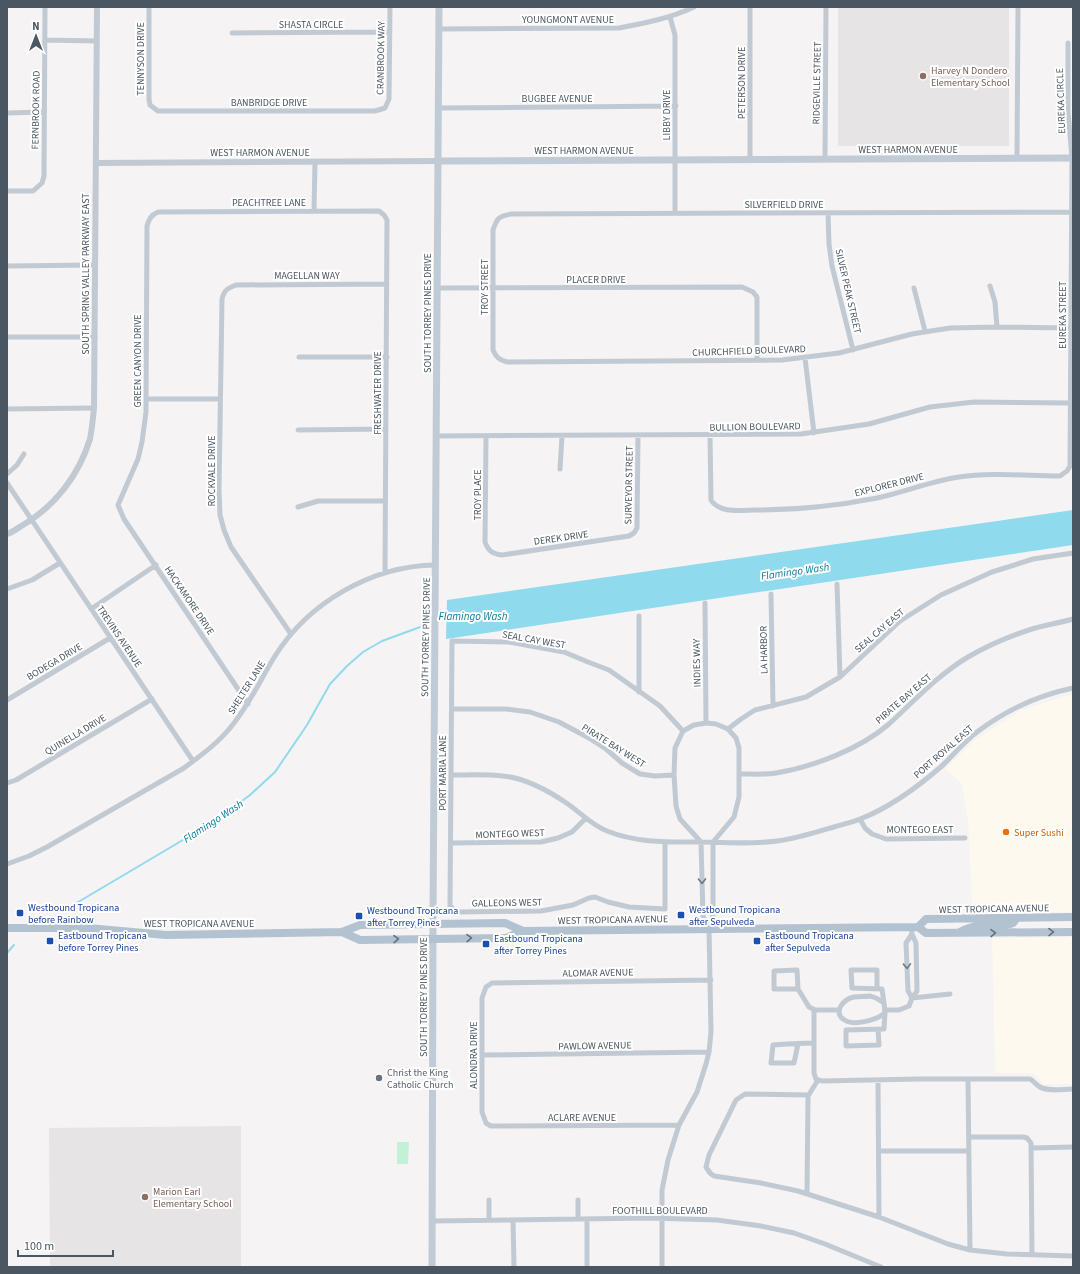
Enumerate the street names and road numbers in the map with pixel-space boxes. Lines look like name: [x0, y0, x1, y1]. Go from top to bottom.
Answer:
street label: YOUNGMONT AVENUE: [521, 13, 614, 27]
street label: SHASTA CIRCLE: [279, 18, 343, 32]
street label: CRANBROOK WAY: [373, 21, 389, 95]
street label: TENNYSON DRIVE: [134, 22, 148, 96]
street label: RIDGEVILLE STREET: [809, 41, 825, 125]
street label: PETERSON DRIVE: [735, 47, 749, 119]
street label: EUREKA CIRCLE: [1053, 68, 1069, 134]
street label: FERNBROOK ROAD: [28, 70, 44, 150]
street label: LIBBY DRIVE: [660, 90, 674, 140]
street label: BUGBEE AVENUE: [522, 92, 592, 106]
street label: BANBRIDGE DRIVE: [231, 96, 307, 110]
street label: WEST HARMON AVENUE: [858, 143, 958, 157]
street label: WEST HARMON AVENUE: [534, 144, 634, 158]
street label: WEST HARMON AVENUE: [210, 146, 310, 160]
street label: SOUTH SPRING VALLEY PARKWAY EAST: [79, 193, 93, 355]
street label: PEACHTREE LANE: [232, 196, 306, 210]
street label: SILVERFIELD DRIVE: [745, 198, 823, 212]
street label: SILVER PEAK STREET: [831, 248, 865, 336]
street label: SOUTH TORREY PINES DRIVE: [421, 253, 435, 373]
street label: TROY STREET: [478, 258, 492, 315]
street label: MAGELLAN WAY: [274, 269, 340, 283]
street label: PLACER DRIVE: [566, 273, 626, 287]
street label: EUREKA STREET: [1056, 280, 1070, 349]
street label: GREEN CANYON DRIVE: [131, 314, 145, 408]
street label: CHURCHFIELD BOULEVARD: [692, 342, 806, 360]
street label: FRESHWATER DRIVE: [371, 351, 385, 435]
street label: BULLION BOULEVARD: [709, 419, 801, 435]
street label: ROCKVALE DRIVE: [205, 435, 219, 507]
street label: SURVEYOR STREET: [621, 445, 637, 525]
street label: TROY PLACE: [471, 469, 485, 521]
street label: EXPLORER DRIVE: [853, 470, 925, 500]
street label: DEREK DRIVE: [533, 527, 589, 549]
street label: HACKAMORE DRIVE: [161, 563, 217, 638]
street label: SOUTH TORREY PINES DRIVE: [418, 577, 434, 697]
street label: TREVINS AVENUE: [93, 603, 145, 670]
street label: SEAL CAY EAST: [852, 605, 908, 656]
street label: LA HARBOR: [757, 625, 771, 674]
street label: SEAL CAY WEST: [501, 628, 567, 653]
street label: INDIES WAY: [690, 638, 704, 687]
street label: BODEGA DRIVE: [24, 640, 85, 684]
street label: SHELTER LANE: [225, 658, 269, 717]
street label: PIRATE BAY EAST: [872, 670, 935, 727]
street label: QUINELLA DRIVE: [42, 711, 109, 759]
street label: PIRATE BAY WEST: [579, 721, 649, 771]
street label: PORT ROYAL EAST: [911, 721, 977, 782]
street label: PORT MARIA LANE: [436, 735, 450, 811]
street label: MONTEGO EAST: [886, 823, 954, 837]
street label: MONTEGO WEST: [475, 826, 546, 842]
street label: GALLEONS WEST: [472, 895, 543, 911]
street label: WEST TROPICANA AVENUE: [939, 901, 1049, 917]
street label: WEST TROPICANA AVENUE: [558, 912, 668, 928]
street label: WEST TROPICANA AVENUE: [144, 917, 254, 931]
street label: SOUTH TORREY PINES DRIVE: [417, 937, 431, 1057]
street label: ALOMAR AVENUE: [562, 965, 634, 981]
street label: ALONDRA DRIVE: [467, 1021, 481, 1089]
street label: PAWLOW AVENUE: [558, 1038, 632, 1054]
street label: ACLARE AVENUE: [548, 1111, 616, 1125]
street label: FOOTHILL BOULEVARD: [612, 1204, 708, 1218]

